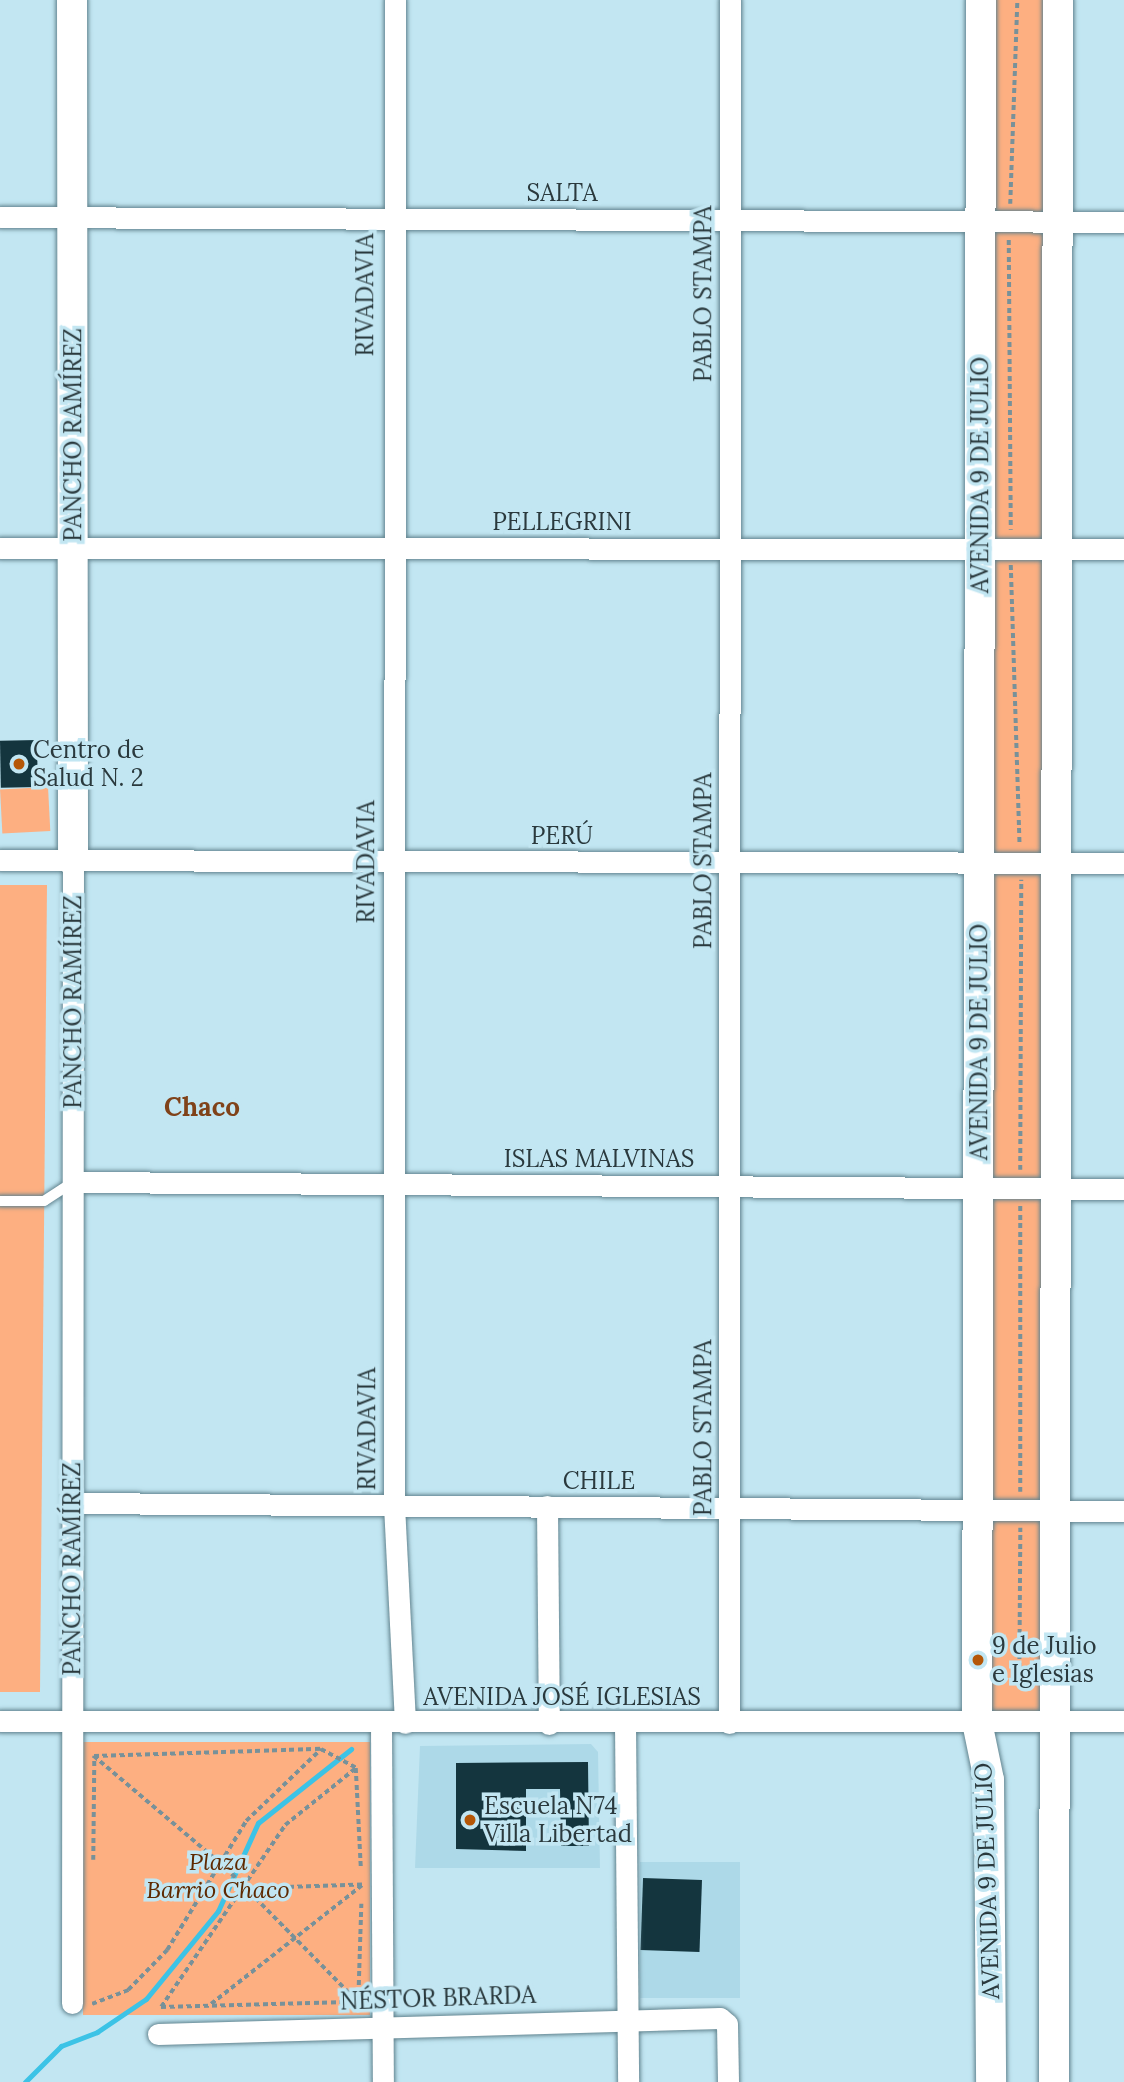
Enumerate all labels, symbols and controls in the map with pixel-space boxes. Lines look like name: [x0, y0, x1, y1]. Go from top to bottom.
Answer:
street label: SALTA: [527, 179, 597, 207]
street label: PABLO STAMPA: [689, 206, 717, 382]
street label: RIVADAVIA: [351, 233, 379, 357]
street label: PANCHO RAMÍREZ: [59, 328, 87, 542]
street label: AVENIDA 9 DE JULIO: [966, 357, 994, 593]
street label: PELLEGRINI: [492, 508, 632, 536]
place label: Centro de Salud N. 2: [33, 736, 144, 792]
marker: Centro de Salud N. 2: [11, 756, 27, 772]
street label: PABLO STAMPA: [689, 773, 717, 949]
street label: RIVADAVIA: [352, 800, 380, 924]
street label: PERÚ: [531, 822, 593, 850]
street label: PANCHO RAMÍREZ: [59, 895, 87, 1109]
street label: AVENIDA 9 DE JULIO: [965, 924, 993, 1160]
district label: Chaco: [164, 1091, 240, 1123]
street label: ISLAS MALVINAS: [504, 1145, 694, 1173]
street label: PABLO STAMPA: [689, 1340, 717, 1516]
street label: RIVADAVIA: [353, 1367, 381, 1491]
street label: PANCHO RAMÍREZ: [58, 1462, 86, 1676]
street label: CHILE: [563, 1467, 635, 1495]
place label: 9 de Julio e Iglesias: [992, 1632, 1096, 1688]
marker: 9 de Julio e Iglesias: [970, 1652, 986, 1668]
street label: AVENIDA JOSÉ IGLESIAS: [423, 1683, 701, 1711]
street label: AVENIDA 9 DE JULIO: [968, 1762, 1006, 2000]
place label: Escuela N74 Villa Libertad: [484, 1792, 632, 1848]
marker: Escuela N74 Villa Libertad: [462, 1812, 478, 1828]
park label: Plaza Barrio Chaco: [146, 1848, 290, 1904]
street label: NÉSTOR BRARDA: [340, 1980, 536, 2016]

